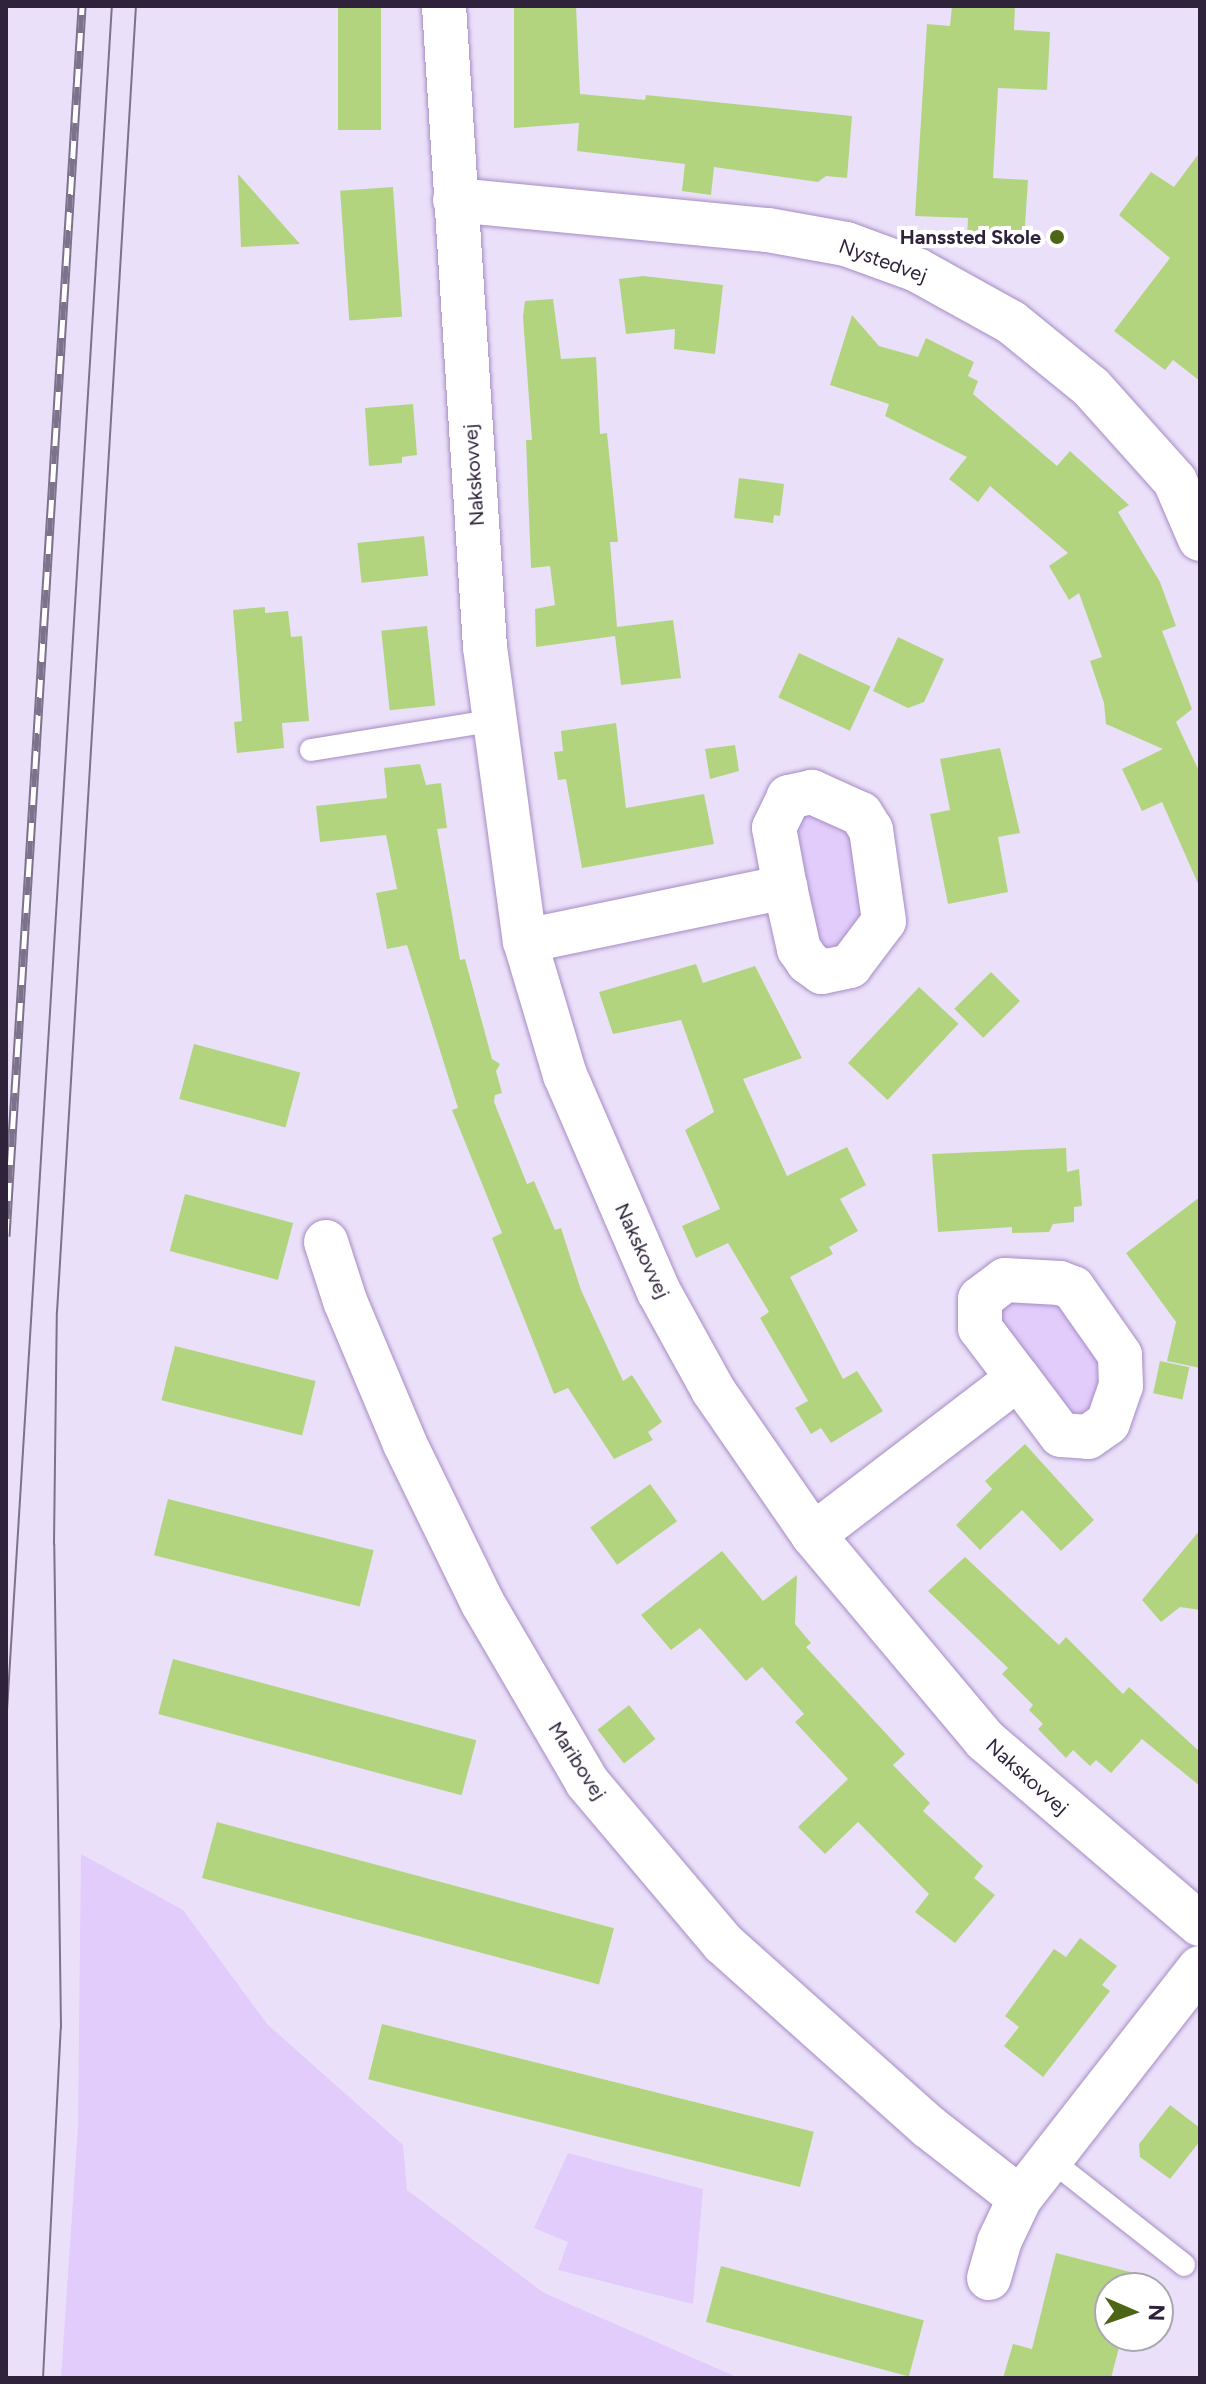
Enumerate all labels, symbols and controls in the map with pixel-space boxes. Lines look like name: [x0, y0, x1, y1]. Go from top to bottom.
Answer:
place label: Hanssted Skole: [900, 225, 1041, 249]
marker: Hanssted Skole: [1048, 228, 1066, 246]
street label: Nystedvej: [836, 234, 930, 288]
street label: Nakskovvej: [458, 423, 490, 527]
street label: Nakskovvej: [609, 1200, 675, 1302]
street label: Maribovej: [543, 1718, 611, 1804]
street label: Nakskovvej: [981, 1734, 1073, 1820]
north arrow: [1094, 2272, 1174, 2352]
text: N: [1143, 2304, 1170, 2322]

